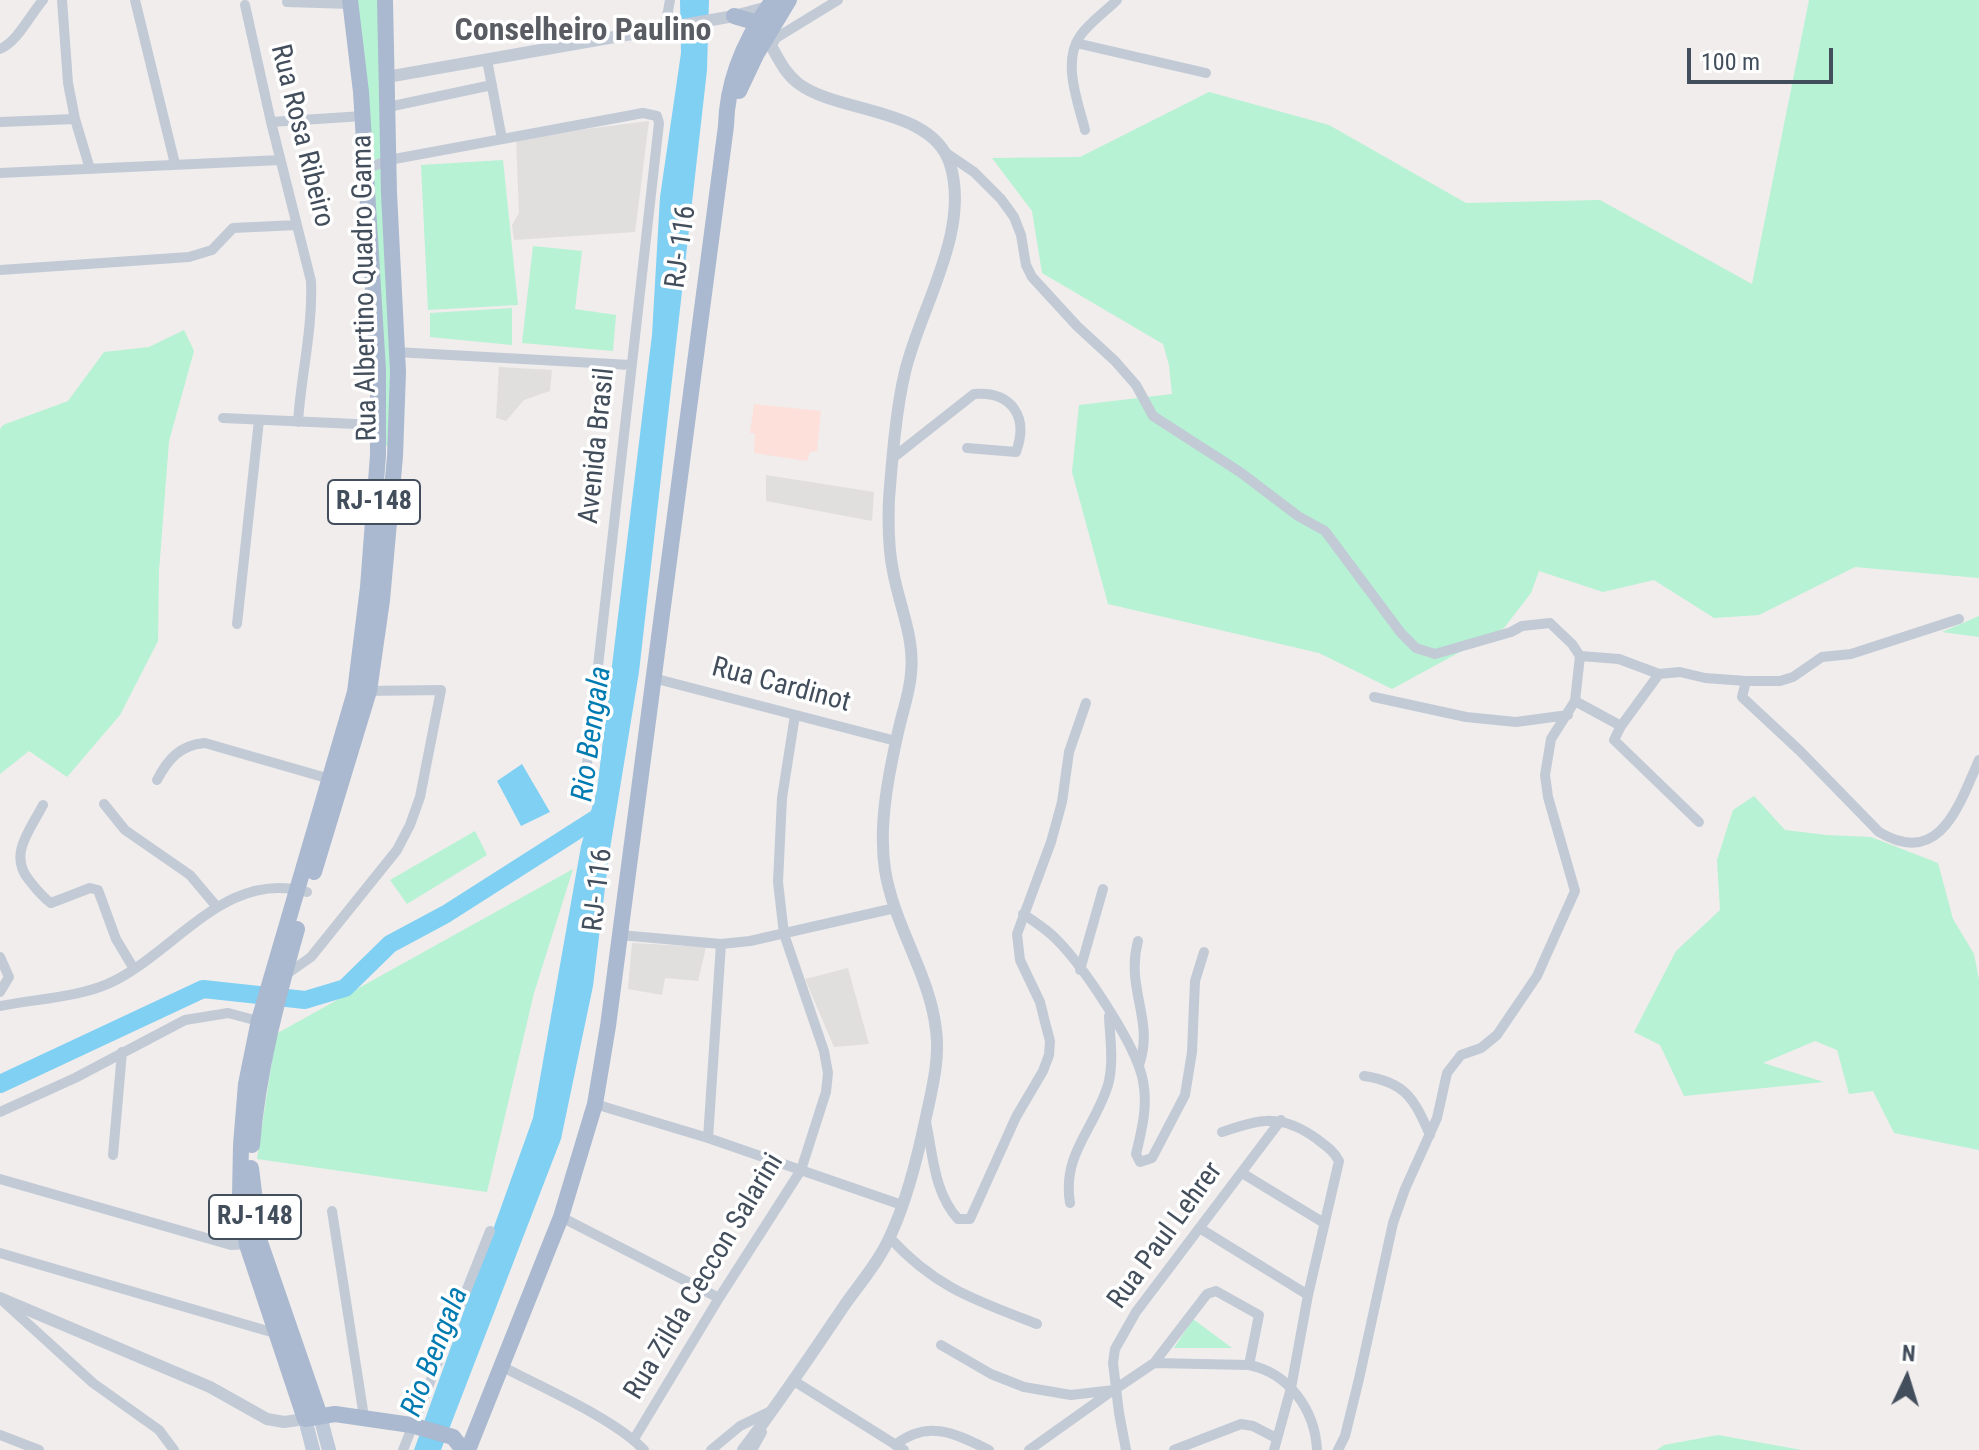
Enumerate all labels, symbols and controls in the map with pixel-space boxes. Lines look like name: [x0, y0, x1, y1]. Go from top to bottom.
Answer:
district label: Conselheiro Paulino: [455, 13, 711, 51]
scale bar: [1691, 32, 1837, 82]
street label: Rua Rosa Ribeiro: [262, 41, 340, 231]
text: 100 m: [1701, 48, 1760, 76]
street label: Rua Albertino Quadro Gama: [347, 134, 385, 442]
street label: RJ- 116: [660, 203, 704, 291]
street label: Avenida Brasil: [573, 366, 623, 526]
road number: RJ-148: [328, 480, 420, 524]
street label: Rua Cardinot: [708, 651, 854, 721]
water label: Rio Bengala: [566, 664, 620, 804]
street label: RJ- 116: [577, 847, 621, 933]
street label: Rua Zilda Ceccon Salarini: [618, 1148, 792, 1406]
street label: Rua Paul Lehrer: [1101, 1156, 1231, 1316]
road number: RJ-148: [209, 1195, 301, 1239]
water label: Rio Bengala: [395, 1282, 477, 1422]
north arrow: [1867, 1338, 1947, 1418]
text: N: [1901, 1341, 1916, 1366]

